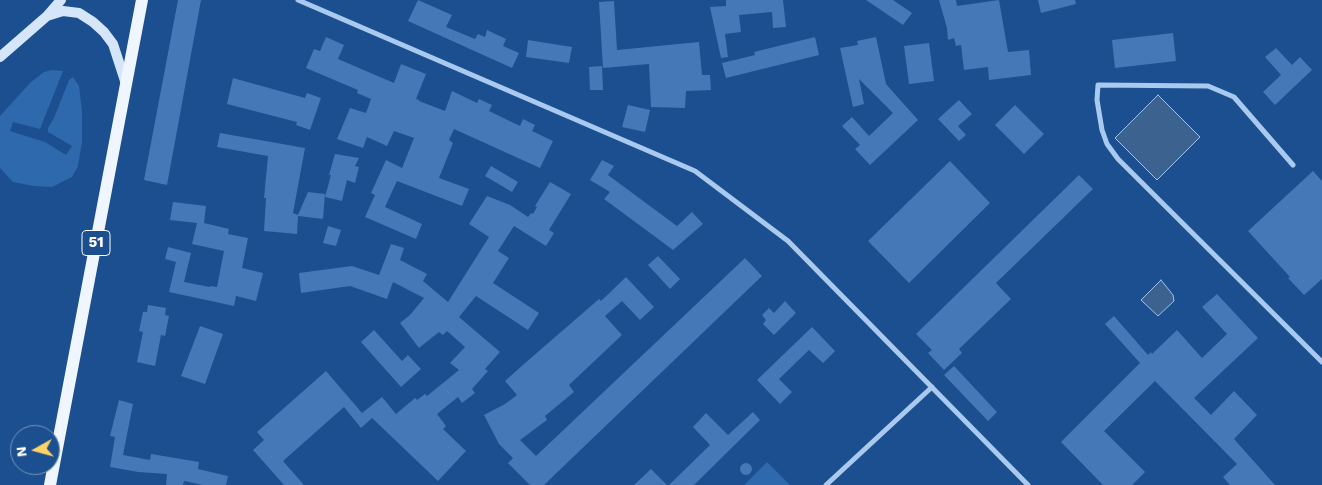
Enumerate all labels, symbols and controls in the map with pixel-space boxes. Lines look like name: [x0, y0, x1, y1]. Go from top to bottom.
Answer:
road number: 51: [82, 230, 110, 256]
north arrow: [10, 425, 60, 475]
text: N: [13, 446, 30, 458]

